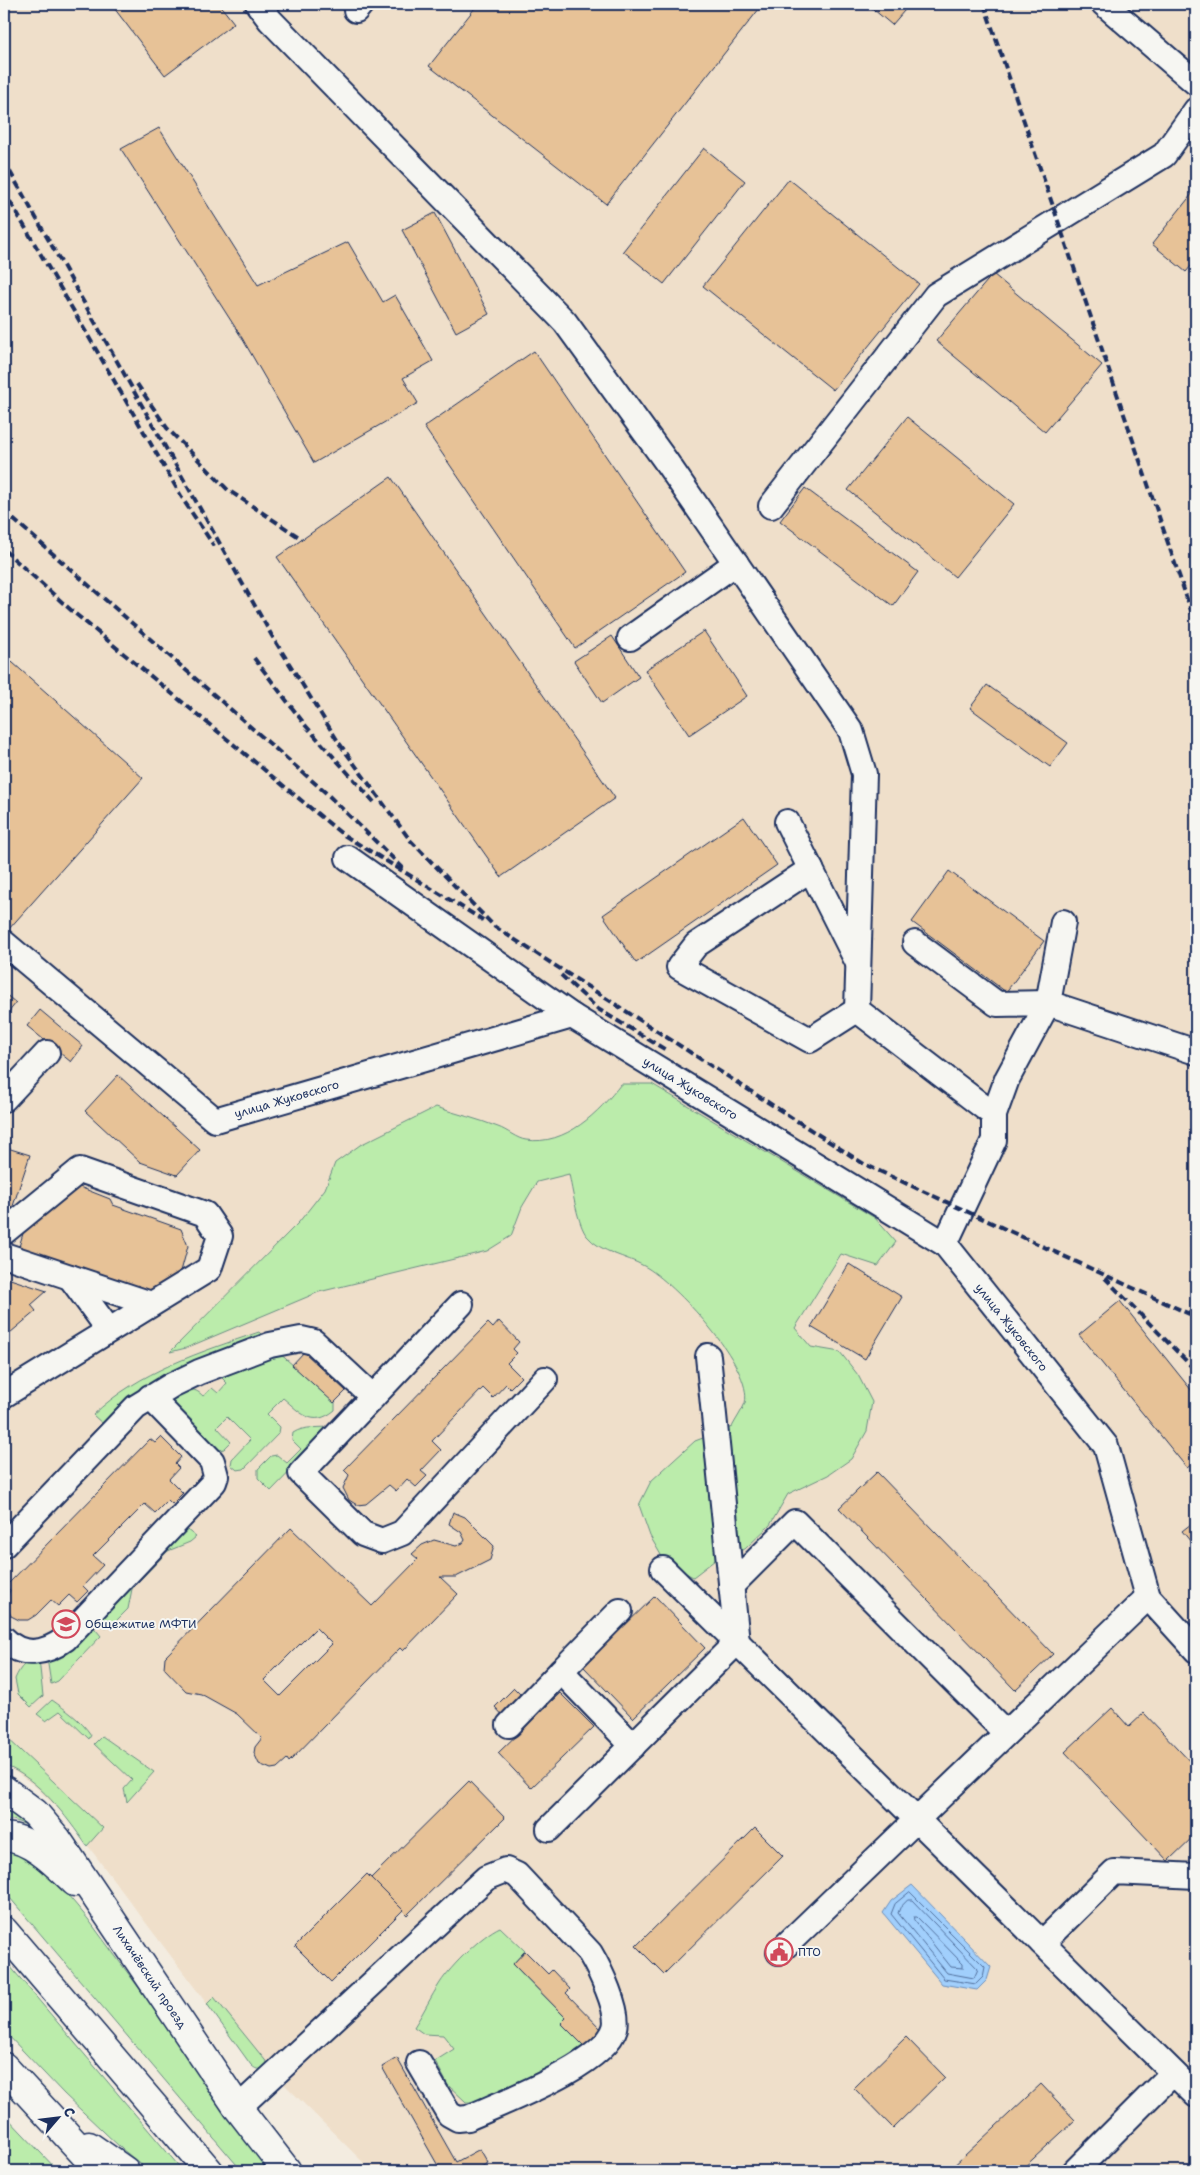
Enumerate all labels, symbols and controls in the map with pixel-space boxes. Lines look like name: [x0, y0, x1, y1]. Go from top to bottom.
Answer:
street label: улица Жуковского: [640, 1053, 741, 1123]
street label: улица Жуковского: [232, 1076, 341, 1122]
street label: улица Жуковского: [971, 1280, 1051, 1375]
school or university icon: Общежитие МФТИ: [51, 1609, 81, 1639]
place label: Общежитие МФТИ: [85, 1616, 197, 1632]
street label: Лихачёвский проезд: [109, 1922, 191, 2032]
public building icon: ПТО: [764, 1937, 794, 1967]
place label: ПТО: [798, 1944, 821, 1960]
north arrow: [32, 2092, 82, 2142]
text: С: [60, 2104, 79, 2120]

